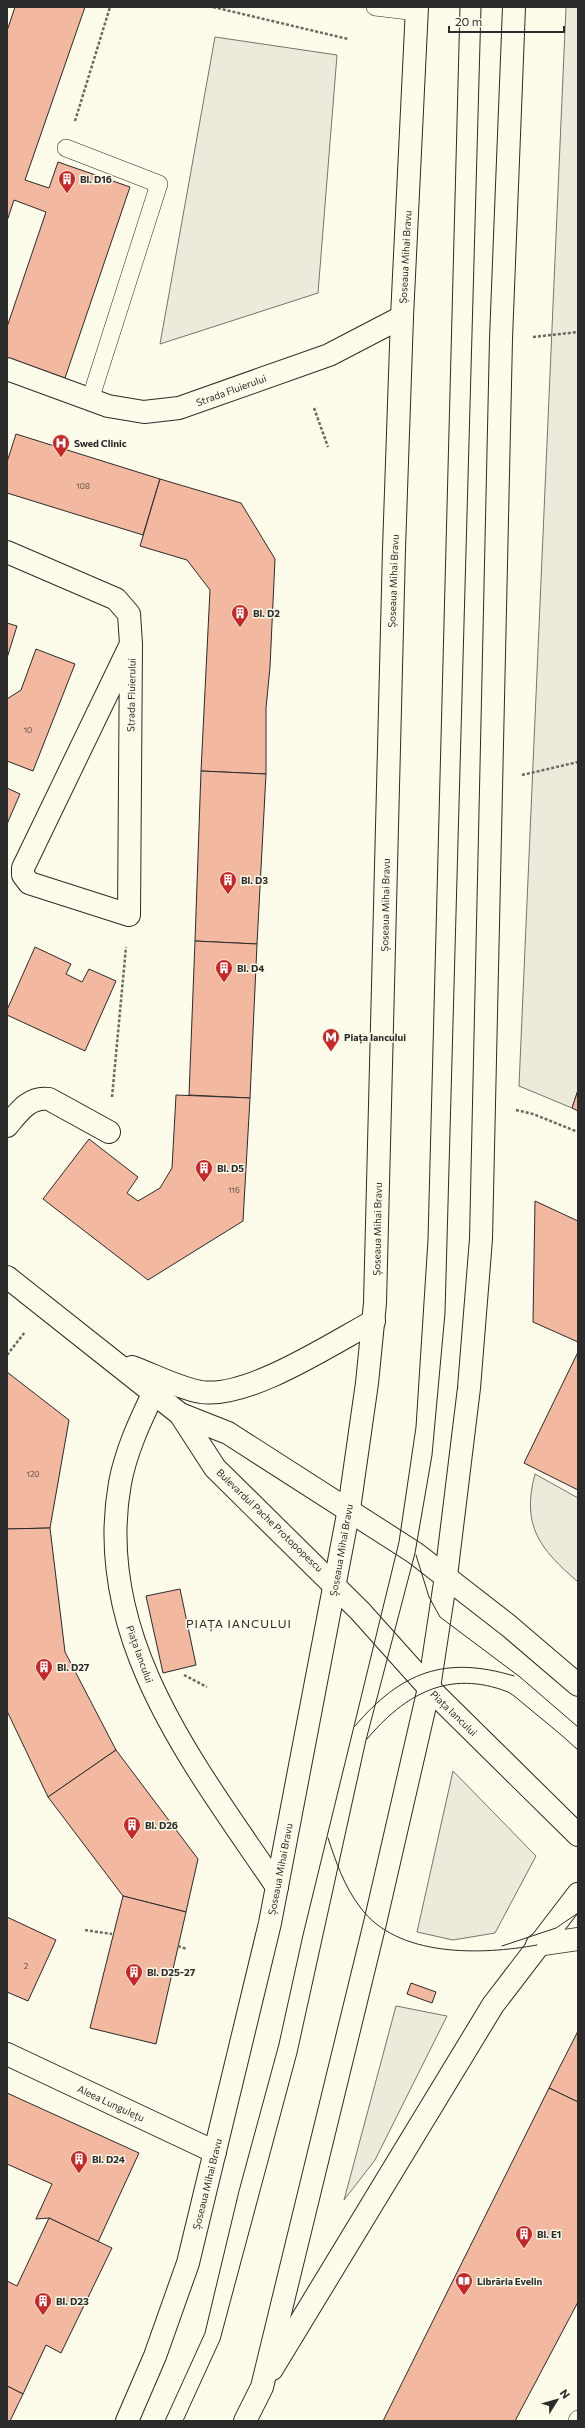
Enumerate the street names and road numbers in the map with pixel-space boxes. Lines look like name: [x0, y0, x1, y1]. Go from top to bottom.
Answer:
street label: Șoseaua Mihai Bravu: [397, 210, 414, 304]
street label: Strada Fluierului: [194, 372, 268, 408]
street label: Șoseaua Mihai Bravu: [385, 534, 402, 628]
street label: Strada Fluierului: [124, 658, 138, 732]
street label: Șoseaua Mihai Bravu: [378, 858, 393, 952]
street label: Șoseaua Mihai Bravu: [370, 1182, 385, 1276]
street label: Bulevardul Pache Protopopescu: [214, 1466, 326, 1574]
street label: Șoseaua Mihai Bravu: [327, 1503, 356, 1597]
street label: Piața Iancului: [123, 1624, 156, 1685]
street label: Piața Iancului: [427, 1688, 480, 1739]
street label: Șoseaua Mihai Bravu: [265, 1822, 296, 1916]
street label: Aleea Lungulețu: [75, 2082, 146, 2125]
street label: Șoseaua Mihai Bravu: [190, 2137, 225, 2231]

